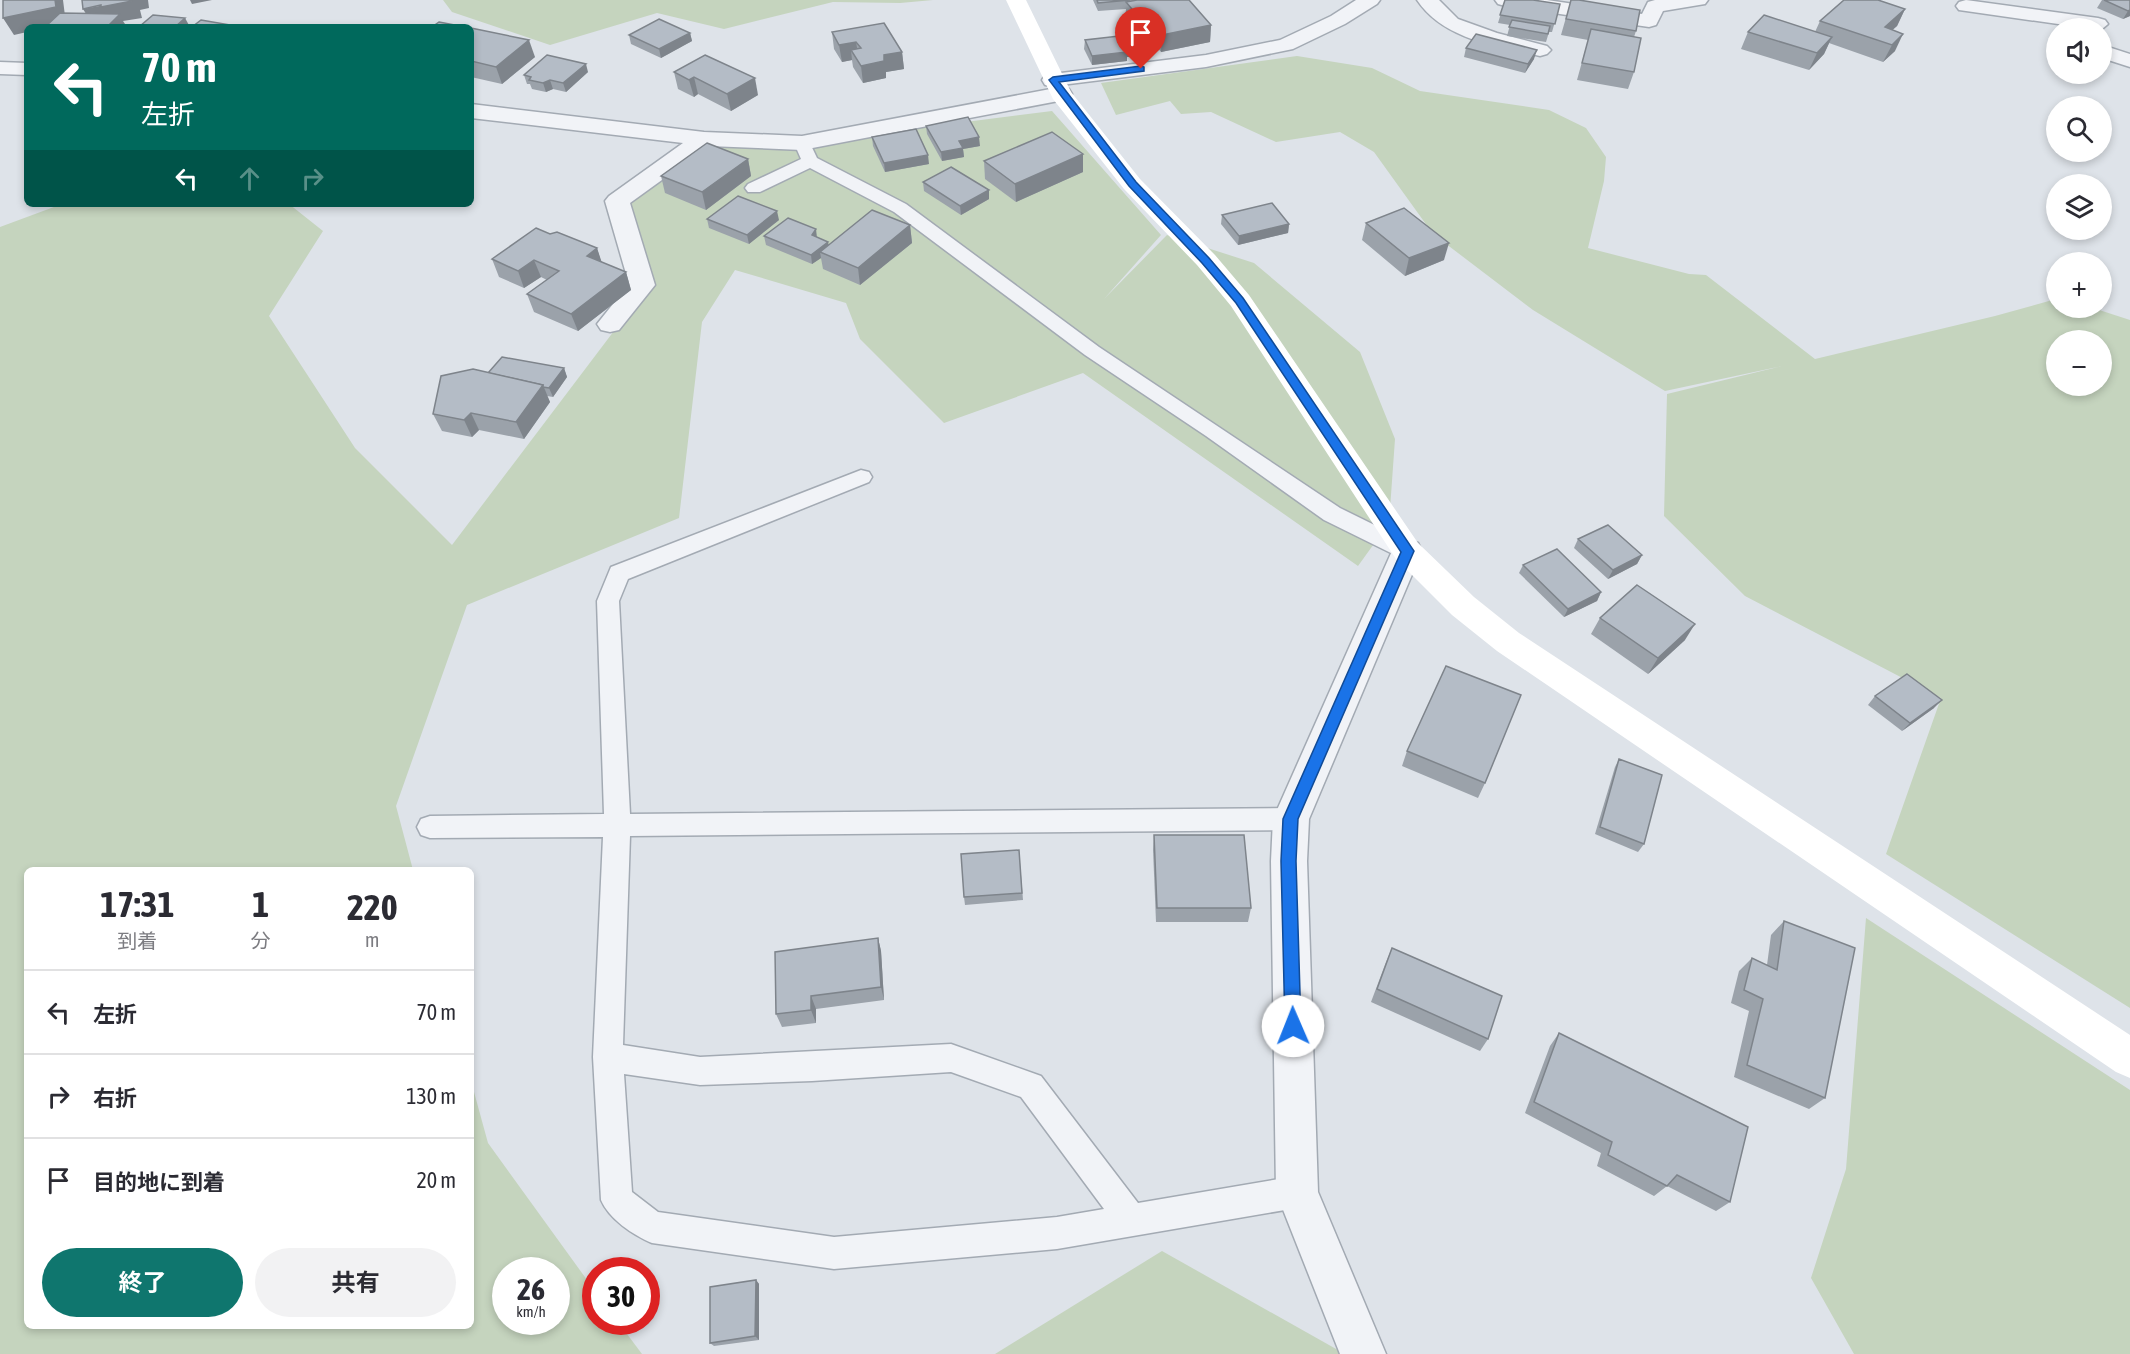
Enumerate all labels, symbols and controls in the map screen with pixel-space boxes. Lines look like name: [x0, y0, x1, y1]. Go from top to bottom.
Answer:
pin: [1115, 7, 1166, 69]
icon: arrive: [1124, 16, 1157, 49]
map controls: [2046, 18, 2112, 396]
button: sound: [2046, 18, 2112, 84]
text: 70 m: [141, 43, 216, 91]
icon: left: [42, 48, 120, 126]
button: search: [2046, 96, 2112, 162]
text: 左折: [141, 99, 195, 130]
icon: left: [170, 162, 203, 195]
icon: ahead: [233, 162, 266, 195]
icon: right: [296, 162, 329, 195]
button: layers: [2046, 174, 2112, 240]
button: +: [2046, 252, 2112, 318]
button: −: [2046, 330, 2112, 396]
text: 17:31: [100, 883, 174, 925]
text: 1: [252, 883, 269, 925]
text: 220: [347, 886, 398, 928]
text: m: [365, 928, 380, 951]
text: 到着: [117, 929, 157, 952]
text: 分: [251, 929, 271, 952]
position arrow: [1261, 994, 1325, 1058]
icon: left: [42, 996, 75, 1029]
text: 70 m: [416, 999, 456, 1025]
text: 左折: [93, 1001, 137, 1027]
icon: right: [42, 1080, 75, 1113]
text: 130 m: [406, 1083, 456, 1109]
text: 右折: [93, 1085, 137, 1111]
icon: arrive: [42, 1164, 75, 1197]
text: 20 m: [416, 1167, 456, 1193]
text: 目的地に到着: [93, 1169, 225, 1195]
button: 終了: [42, 1248, 243, 1317]
button: 共有: [255, 1248, 456, 1317]
speed limit sign: 30: [582, 1257, 660, 1335]
text: 26: [517, 1272, 545, 1306]
text: km/h: [516, 1303, 546, 1320]

